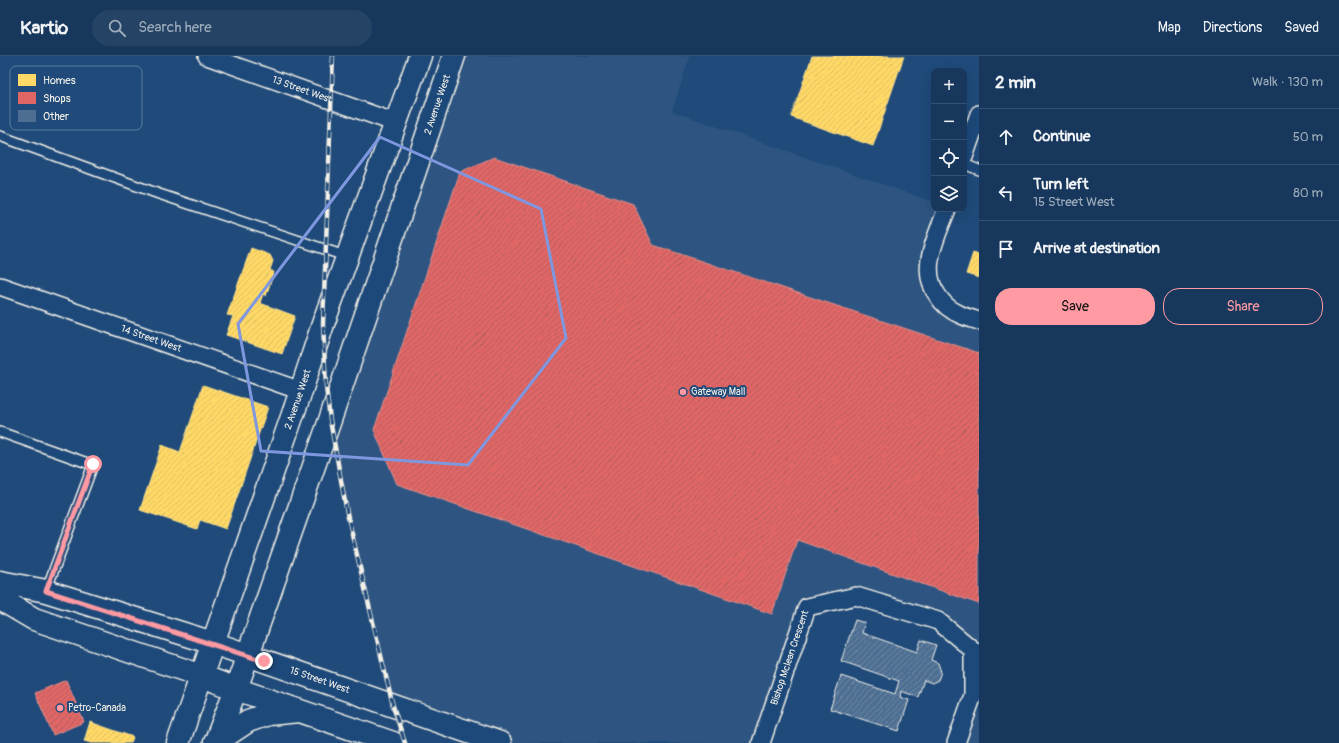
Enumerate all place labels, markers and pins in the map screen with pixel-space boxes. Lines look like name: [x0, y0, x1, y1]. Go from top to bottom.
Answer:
place label: Gateway Mall: [691, 386, 745, 398]
marker: Gateway Mall: [678, 387, 688, 397]
place label: Petro-Canada: [68, 702, 126, 714]
marker: Petro-Canada: [55, 703, 65, 713]

